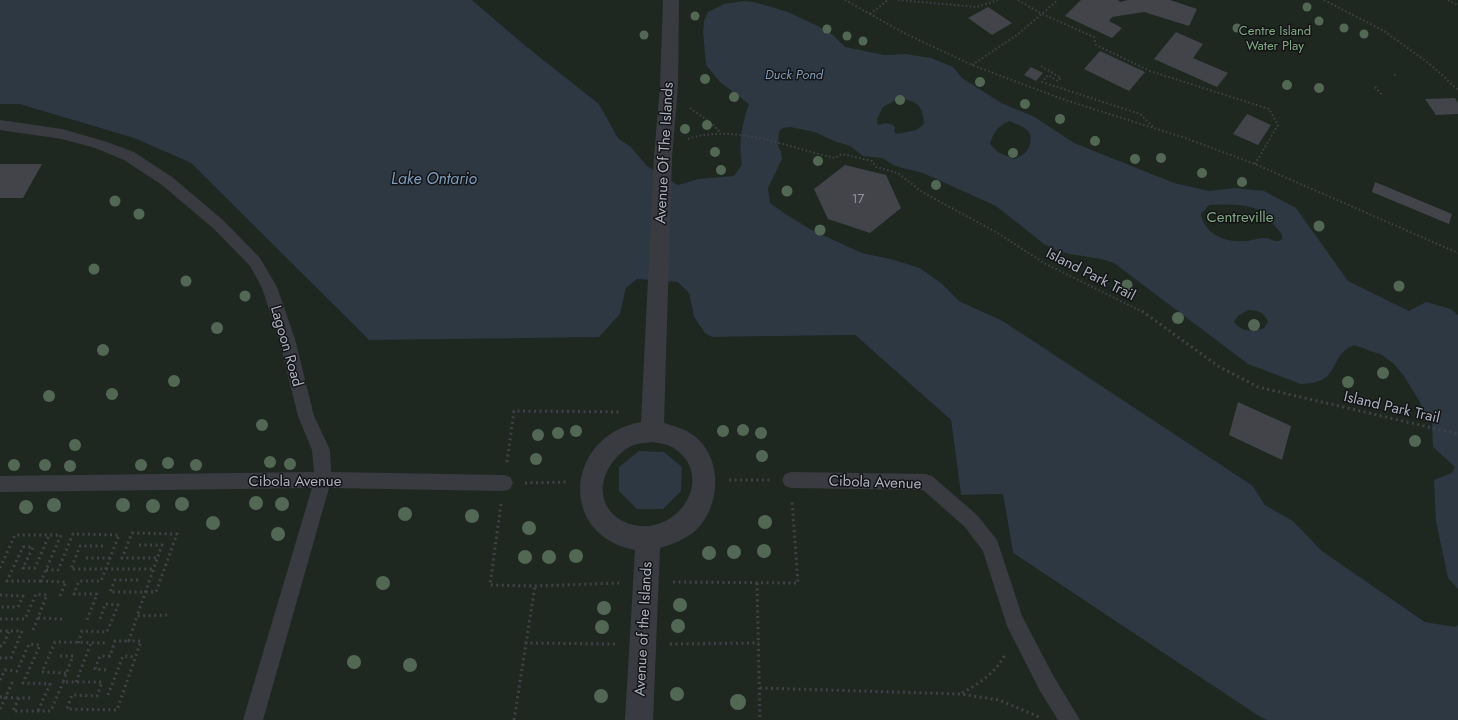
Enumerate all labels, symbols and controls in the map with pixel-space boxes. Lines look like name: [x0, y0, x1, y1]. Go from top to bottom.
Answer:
park label: Centre Island Water Play: [1239, 21, 1311, 55]
water label: Duck Pond: [765, 65, 824, 84]
street label: Avenue Of The Islands: [649, 82, 679, 224]
water label: Lake Ontario: [391, 167, 478, 190]
house number: 17: [852, 189, 865, 208]
park label: Centreville: [1206, 206, 1274, 228]
street label: Island Park Trail: [1042, 242, 1140, 306]
street label: Lagoon Road: [265, 303, 309, 389]
street label: Island Park Trail: [1342, 385, 1442, 429]
street label: Cibola Avenue: [828, 469, 922, 495]
street label: Cibola Avenue: [249, 470, 342, 492]
street label: Avenue of the Islands: [628, 561, 658, 697]

